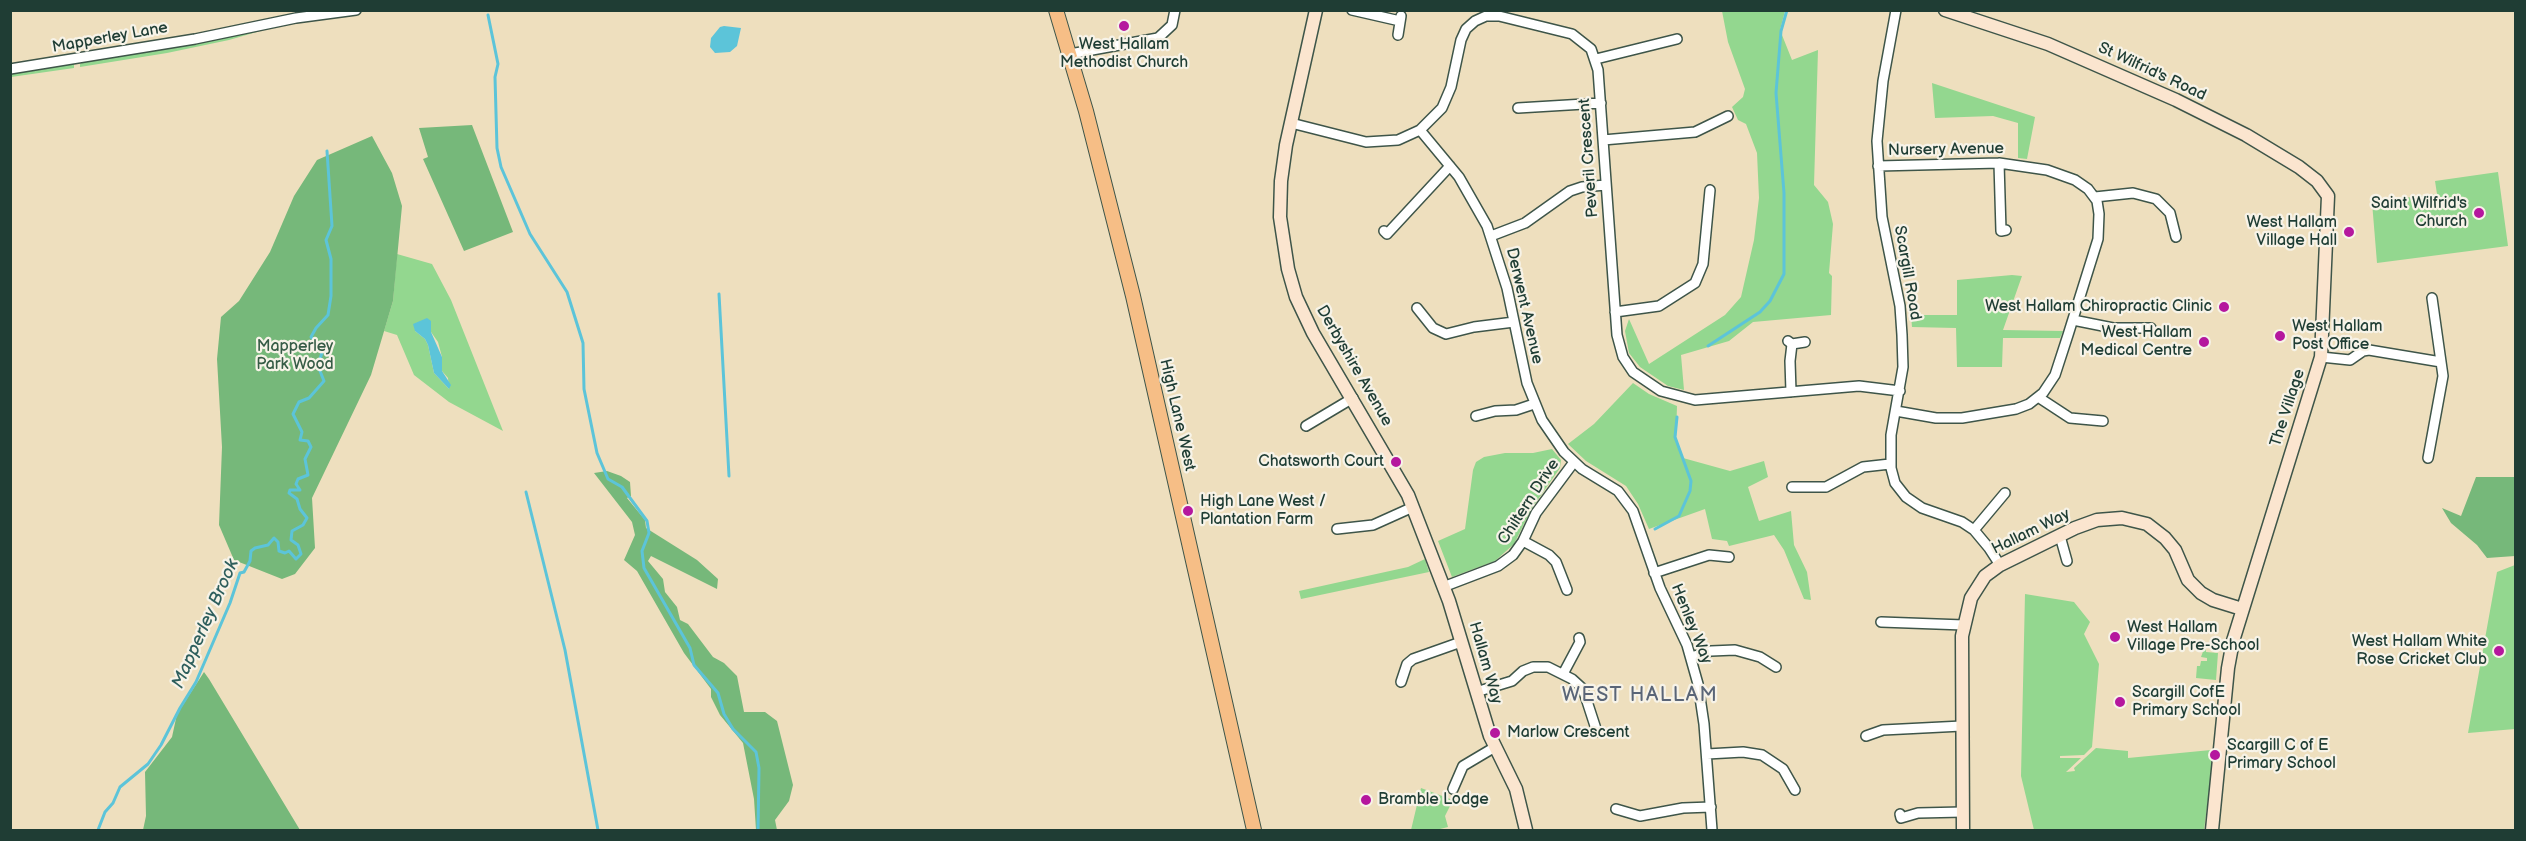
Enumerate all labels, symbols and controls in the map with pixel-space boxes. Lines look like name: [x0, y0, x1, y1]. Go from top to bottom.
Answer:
street label: Mapperley Lane: [51, 18, 169, 58]
marker: West Hallam Methodist Church: [1117, 19, 1131, 33]
place label: West Hallam Methodist Church: [1060, 35, 1188, 73]
street label: St Wilfrid's Road: [2095, 39, 2209, 105]
street label: Peveril Crescent: [1575, 98, 1603, 218]
street label: Nursery Avenue: [1888, 139, 2004, 161]
place label: Saint Wilfrid's Church: [2371, 194, 2467, 232]
marker: Saint Wilfrid's Church: [2472, 206, 2486, 220]
place label: West Hallam Village Hall: [2247, 213, 2337, 251]
street label: Scargill Road: [1889, 224, 1925, 322]
marker: West Hallam Village Hall: [2342, 225, 2356, 239]
street label: Derwent Avenue: [1501, 246, 1547, 366]
place label: West Hallam Chiropractic Clinic: [1985, 297, 2212, 317]
marker: West Hallam Chiropractic Clinic: [2217, 300, 2231, 314]
street label: Derbyshire Avenue: [1312, 302, 1396, 430]
place label: West Hallam Post Office: [2292, 317, 2382, 355]
place label: West Hallam Medical Centre: [2081, 323, 2192, 361]
marker: West Hallam Post Office: [2273, 329, 2287, 343]
marker: West Hallam Medical Centre: [2197, 335, 2211, 349]
park label: Mapperley Park Wood: [256, 337, 334, 375]
street label: High Lane West: [1155, 357, 1199, 473]
street label: The Village: [2266, 367, 2310, 449]
place label: Chatsworth Court: [1258, 452, 1384, 472]
marker: Chatsworth Court: [1389, 455, 1403, 469]
street label: Chiltern Drive: [1494, 456, 1564, 548]
place label: High Lane West / Plantation Farm: [1200, 492, 1326, 530]
marker: High Lane West / Plantation Farm: [1181, 504, 1195, 518]
street label: Hallam Way: [1989, 505, 2073, 559]
water label: Mapperley Brook: [168, 556, 244, 692]
street label: Henley Way: [1666, 581, 1716, 667]
place label: West Hallam Village Pre-School: [2127, 618, 2259, 656]
street label: Hallam Way: [1464, 620, 1506, 706]
marker: West Hallam Village Pre-School: [2108, 630, 2122, 644]
place label: West Hallam White Rose Cricket Club: [2352, 632, 2487, 670]
marker: West Hallam White Rose Cricket Club: [2492, 644, 2506, 658]
place label: Scargill CofE Primary School: [2132, 683, 2241, 721]
district label: WEST HALLAM: [1562, 684, 1718, 708]
marker: Scargill CofE Primary School: [2113, 695, 2127, 709]
place label: Marlow Crescent: [1507, 723, 1629, 743]
marker: Marlow Crescent: [1488, 726, 1502, 740]
place label: Scargill C of E Primary School: [2227, 736, 2336, 774]
marker: Scargill C of E Primary School: [2208, 748, 2222, 762]
place label: Bramble Lodge: [1378, 790, 1489, 810]
marker: Bramble Lodge: [1359, 793, 1373, 807]

